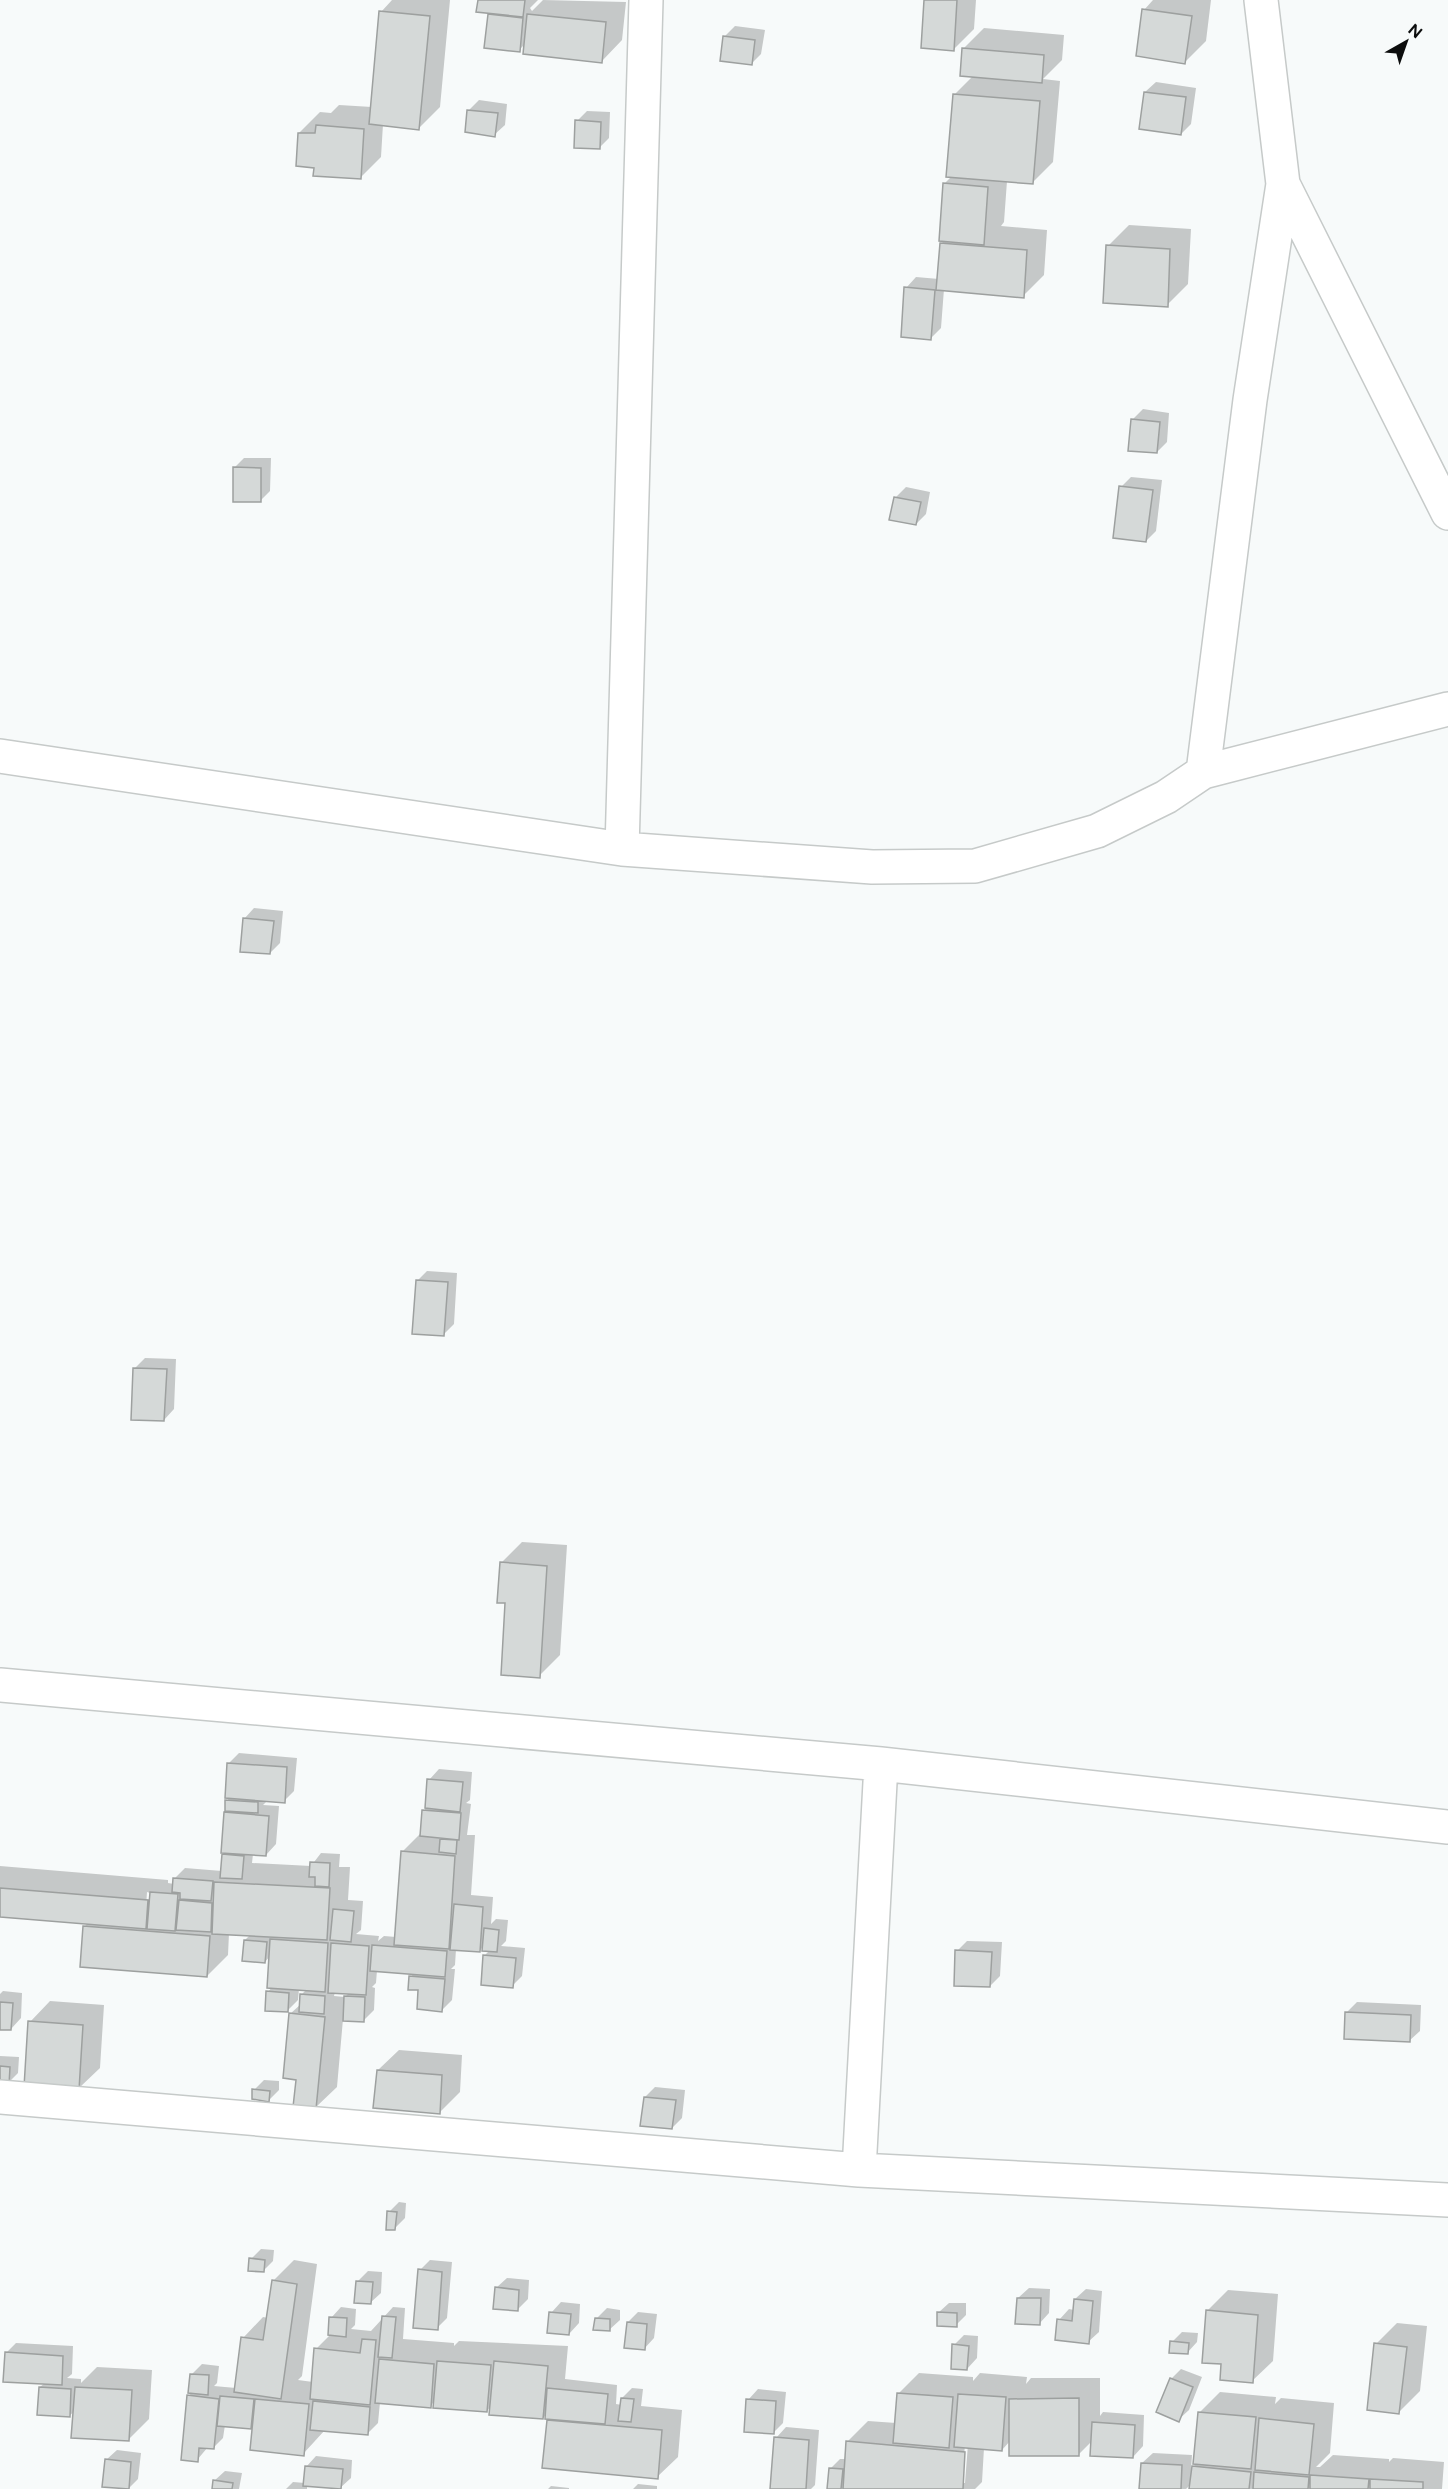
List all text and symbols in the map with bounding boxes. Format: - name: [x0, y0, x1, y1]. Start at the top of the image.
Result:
- north arrow: [1376, 12, 1436, 72]
- text: N: [1404, 20, 1426, 42]

